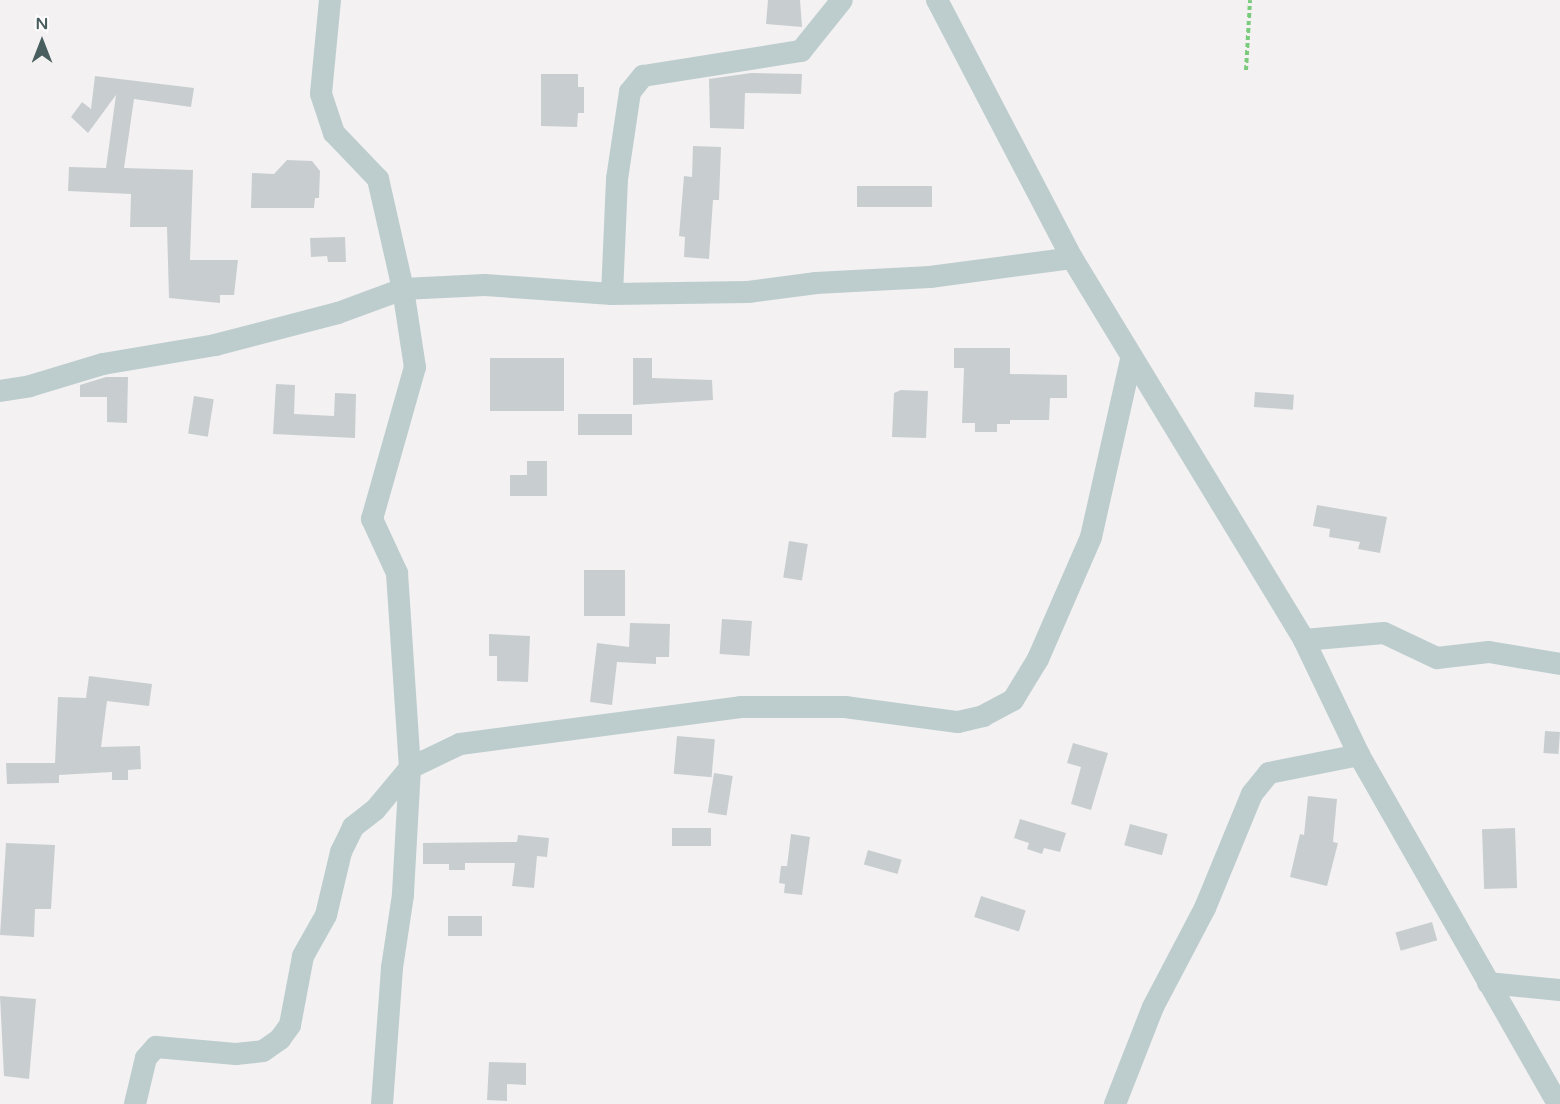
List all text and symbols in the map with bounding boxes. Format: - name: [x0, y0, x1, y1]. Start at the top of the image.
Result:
- north arrow: [12, 12, 72, 72]
- text: N: [36, 14, 48, 34]

